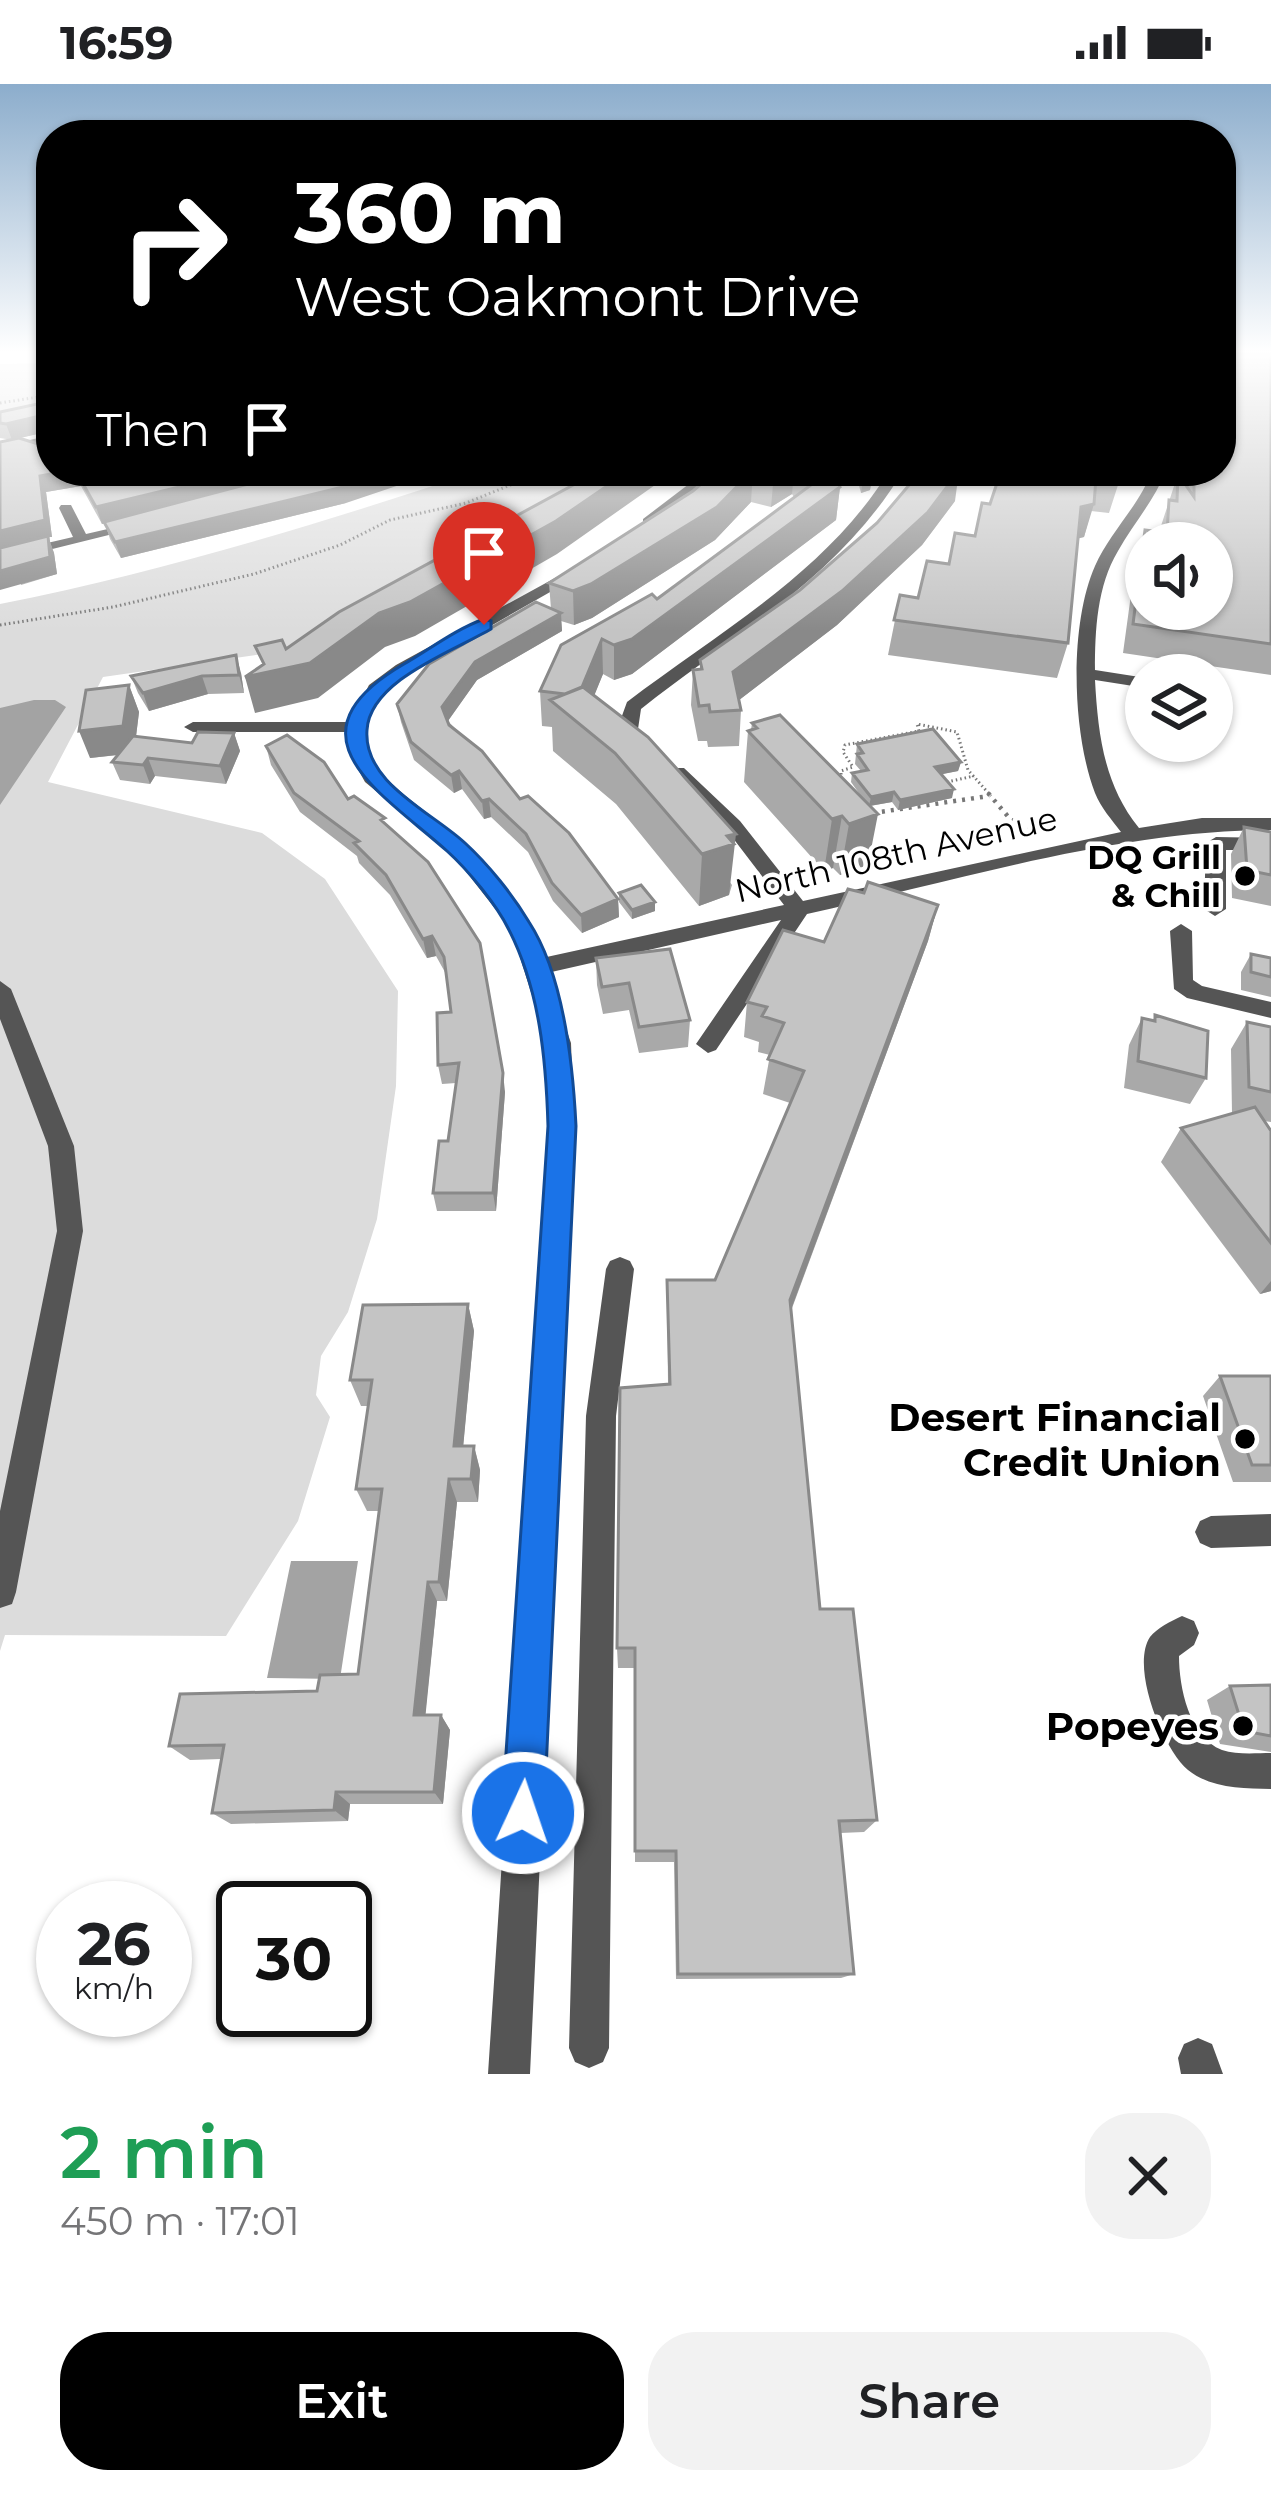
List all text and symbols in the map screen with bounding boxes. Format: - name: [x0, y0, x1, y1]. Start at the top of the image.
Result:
- text: 16:59: [60, 15, 174, 70]
- text: 360 m: [294, 162, 566, 264]
- icon: right: [96, 168, 252, 324]
- text: West Oakmont Drive: [294, 264, 860, 330]
- icon: arrive: [234, 396, 300, 462]
- text: Then: [96, 402, 210, 457]
- pin: [433, 502, 535, 625]
- icon: arrive: [451, 520, 517, 586]
- map controls: [1125, 522, 1233, 762]
- button: sound: [1125, 522, 1233, 630]
- button: layers: [1125, 654, 1233, 762]
- street label: North 108th Avenue: [731, 797, 1061, 911]
- place label: DQ Grill & Chill: [1087, 837, 1221, 915]
- marker: DQ Grill & Chill: [1232, 863, 1258, 889]
- place label: Desert Financial Credit Union: [888, 1393, 1221, 1486]
- marker: Desert Financial Credit Union: [1232, 1426, 1258, 1452]
- place label: Popeyes: [1046, 1702, 1219, 1750]
- marker: Popeyes: [1230, 1713, 1256, 1739]
- position arrow: [460, 1750, 586, 1876]
- speed limit sign: 30: [216, 1881, 372, 2037]
- text: 26: [77, 1907, 151, 1980]
- text: km/h: [74, 1970, 154, 2007]
- text: 2 min: [60, 2108, 268, 2196]
- button: close: [1085, 2113, 1211, 2239]
- text: 450 m · 17:01: [60, 2197, 300, 2245]
- button: Exit: [60, 2332, 624, 2470]
- button: Share: [648, 2332, 1211, 2470]

